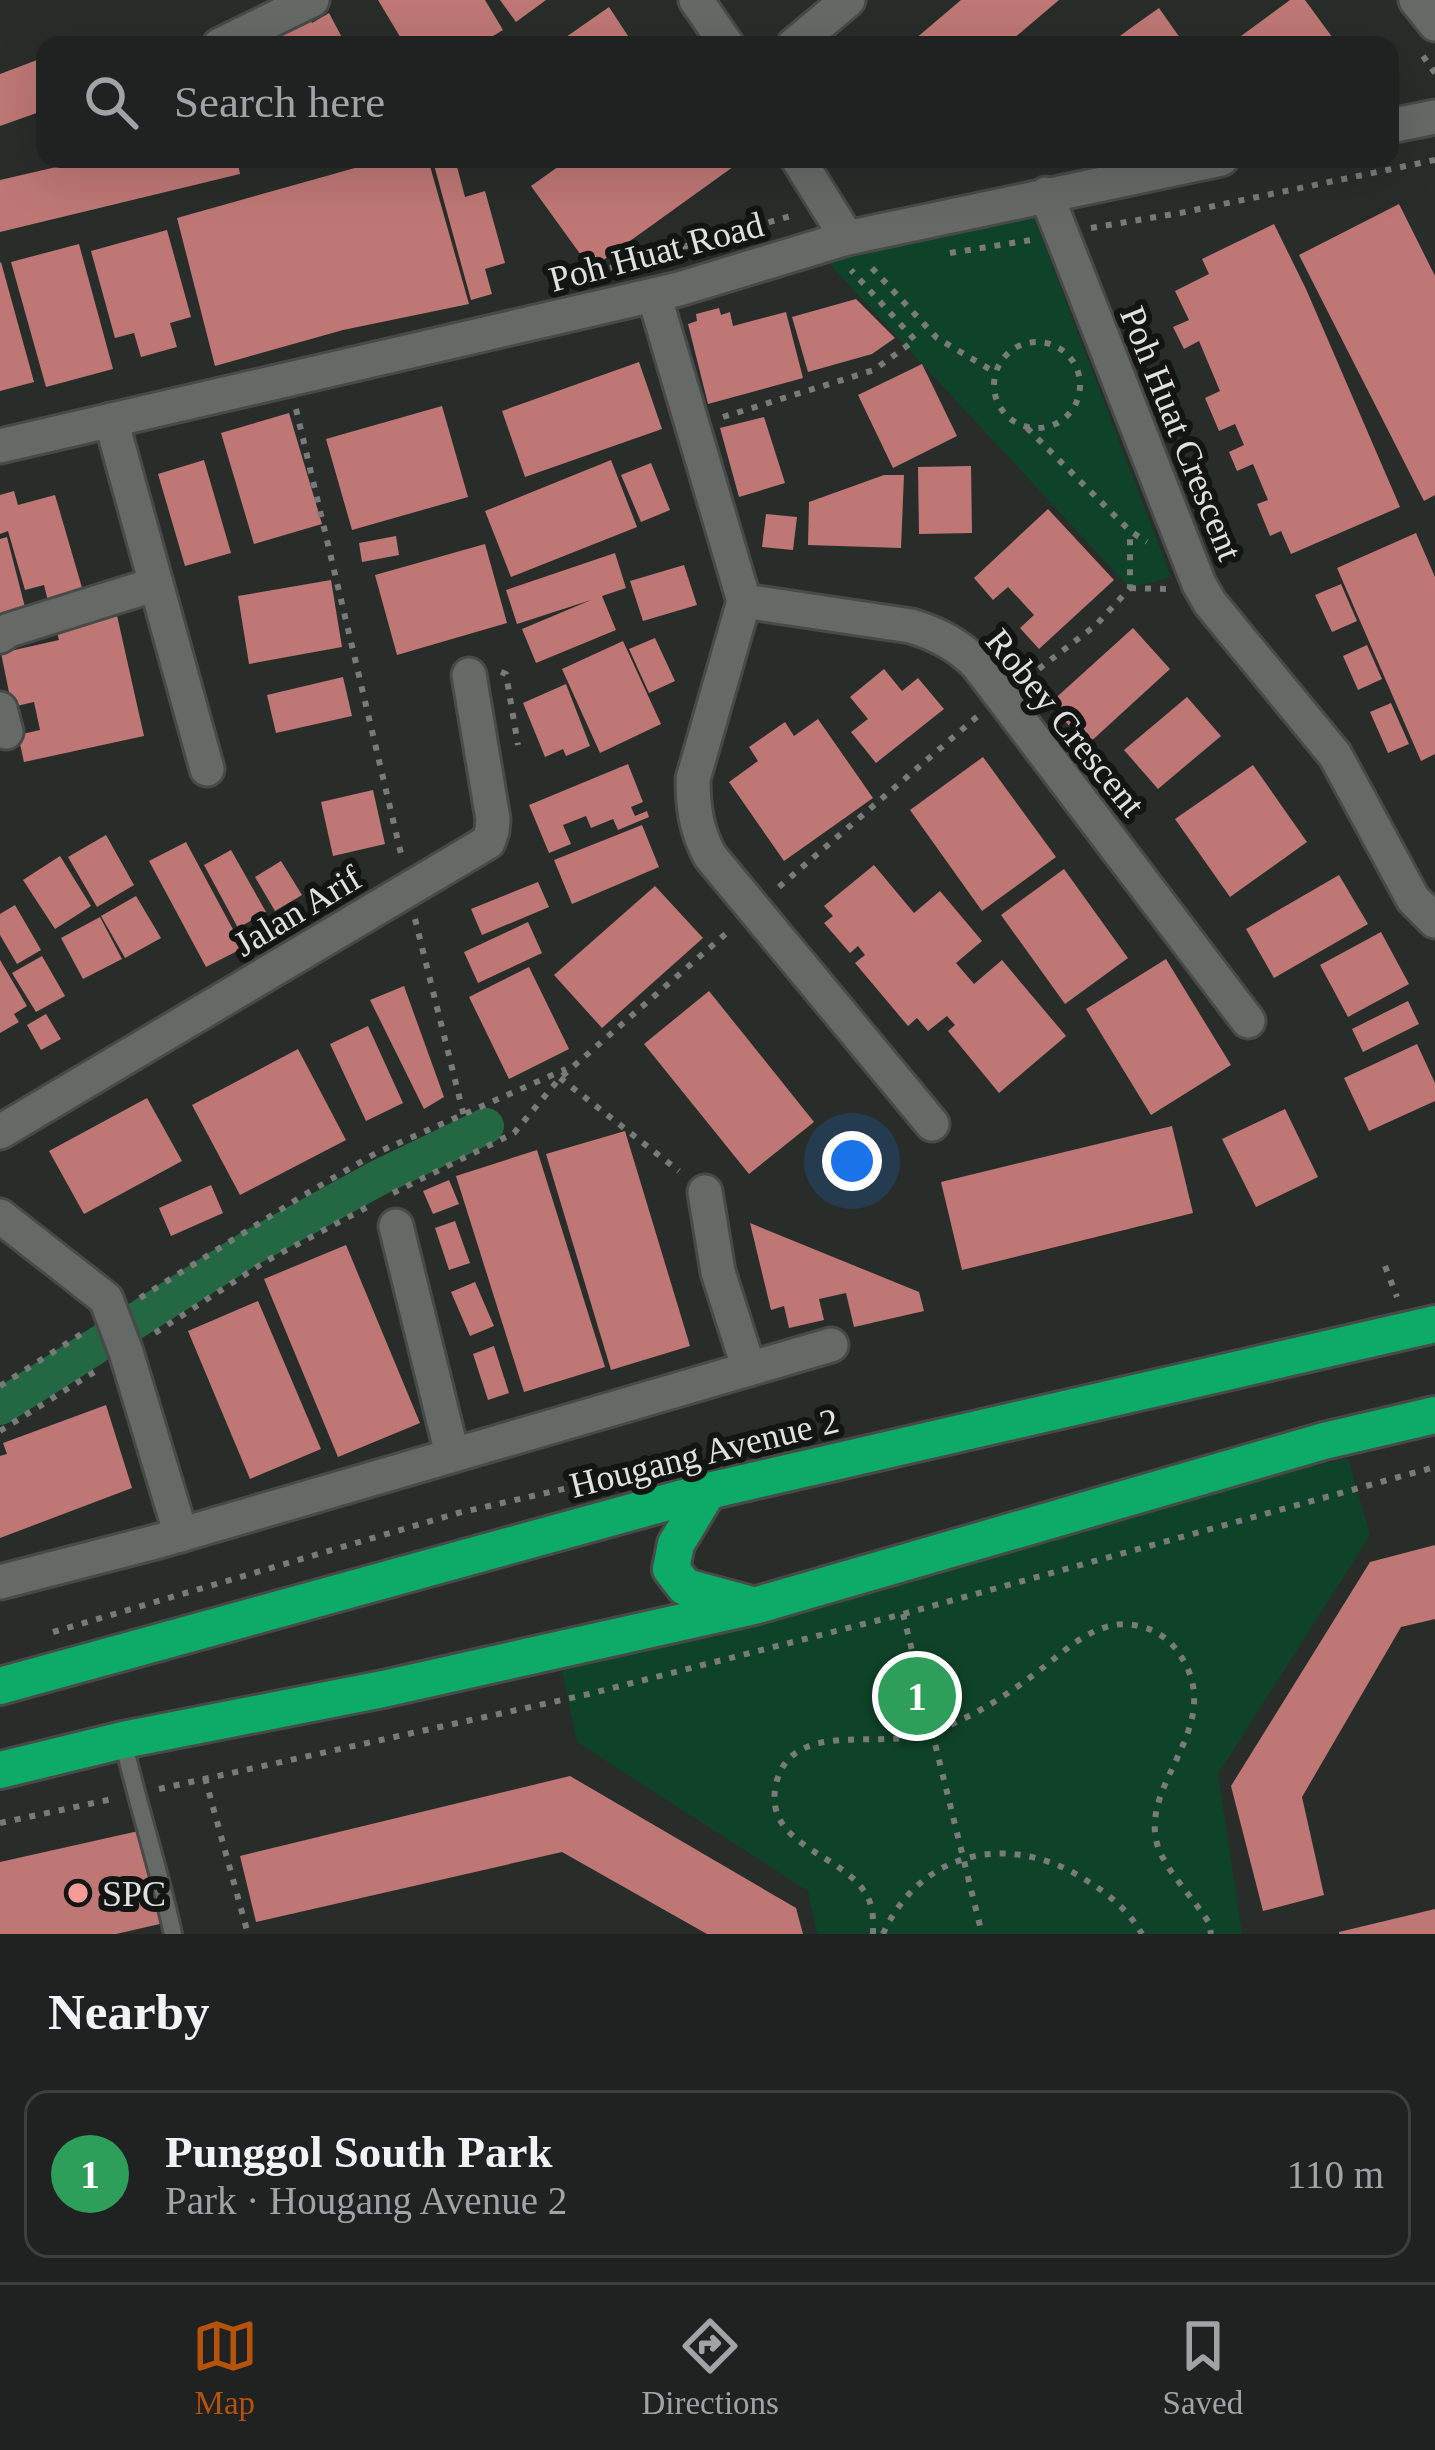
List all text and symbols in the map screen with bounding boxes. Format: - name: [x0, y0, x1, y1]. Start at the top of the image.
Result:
- search box: [36, 36, 1399, 168]
- icon: search: [78, 69, 144, 135]
- text: Search here: [174, 77, 385, 127]
- street label: Poh Huat Road: [545, 204, 768, 300]
- street label: Poh Huat Crescent: [1112, 301, 1250, 566]
- street label: Robey Crescent: [978, 621, 1153, 824]
- street label: Jalan Arif: [227, 857, 368, 964]
- your location: [822, 1131, 882, 1191]
- street label: Hougang Avenue 2: [566, 1400, 843, 1506]
- pin: 1: [878, 1651, 956, 1741]
- place label: SPC: [102, 1874, 166, 1914]
- marker: SPC: [65, 1880, 91, 1906]
- text: Nearby: [48, 1984, 209, 2040]
- text: Punggol South Park: [165, 2127, 553, 2177]
- text: 1: [80, 2153, 100, 2196]
- text: 110 m: [1287, 2153, 1384, 2196]
- text: Park · Hougang Avenue 2: [165, 2179, 567, 2222]
- tab: Map: [192, 2313, 258, 2422]
- tab: Directions: [641, 2313, 779, 2422]
- tab: Saved: [1163, 2313, 1243, 2422]

